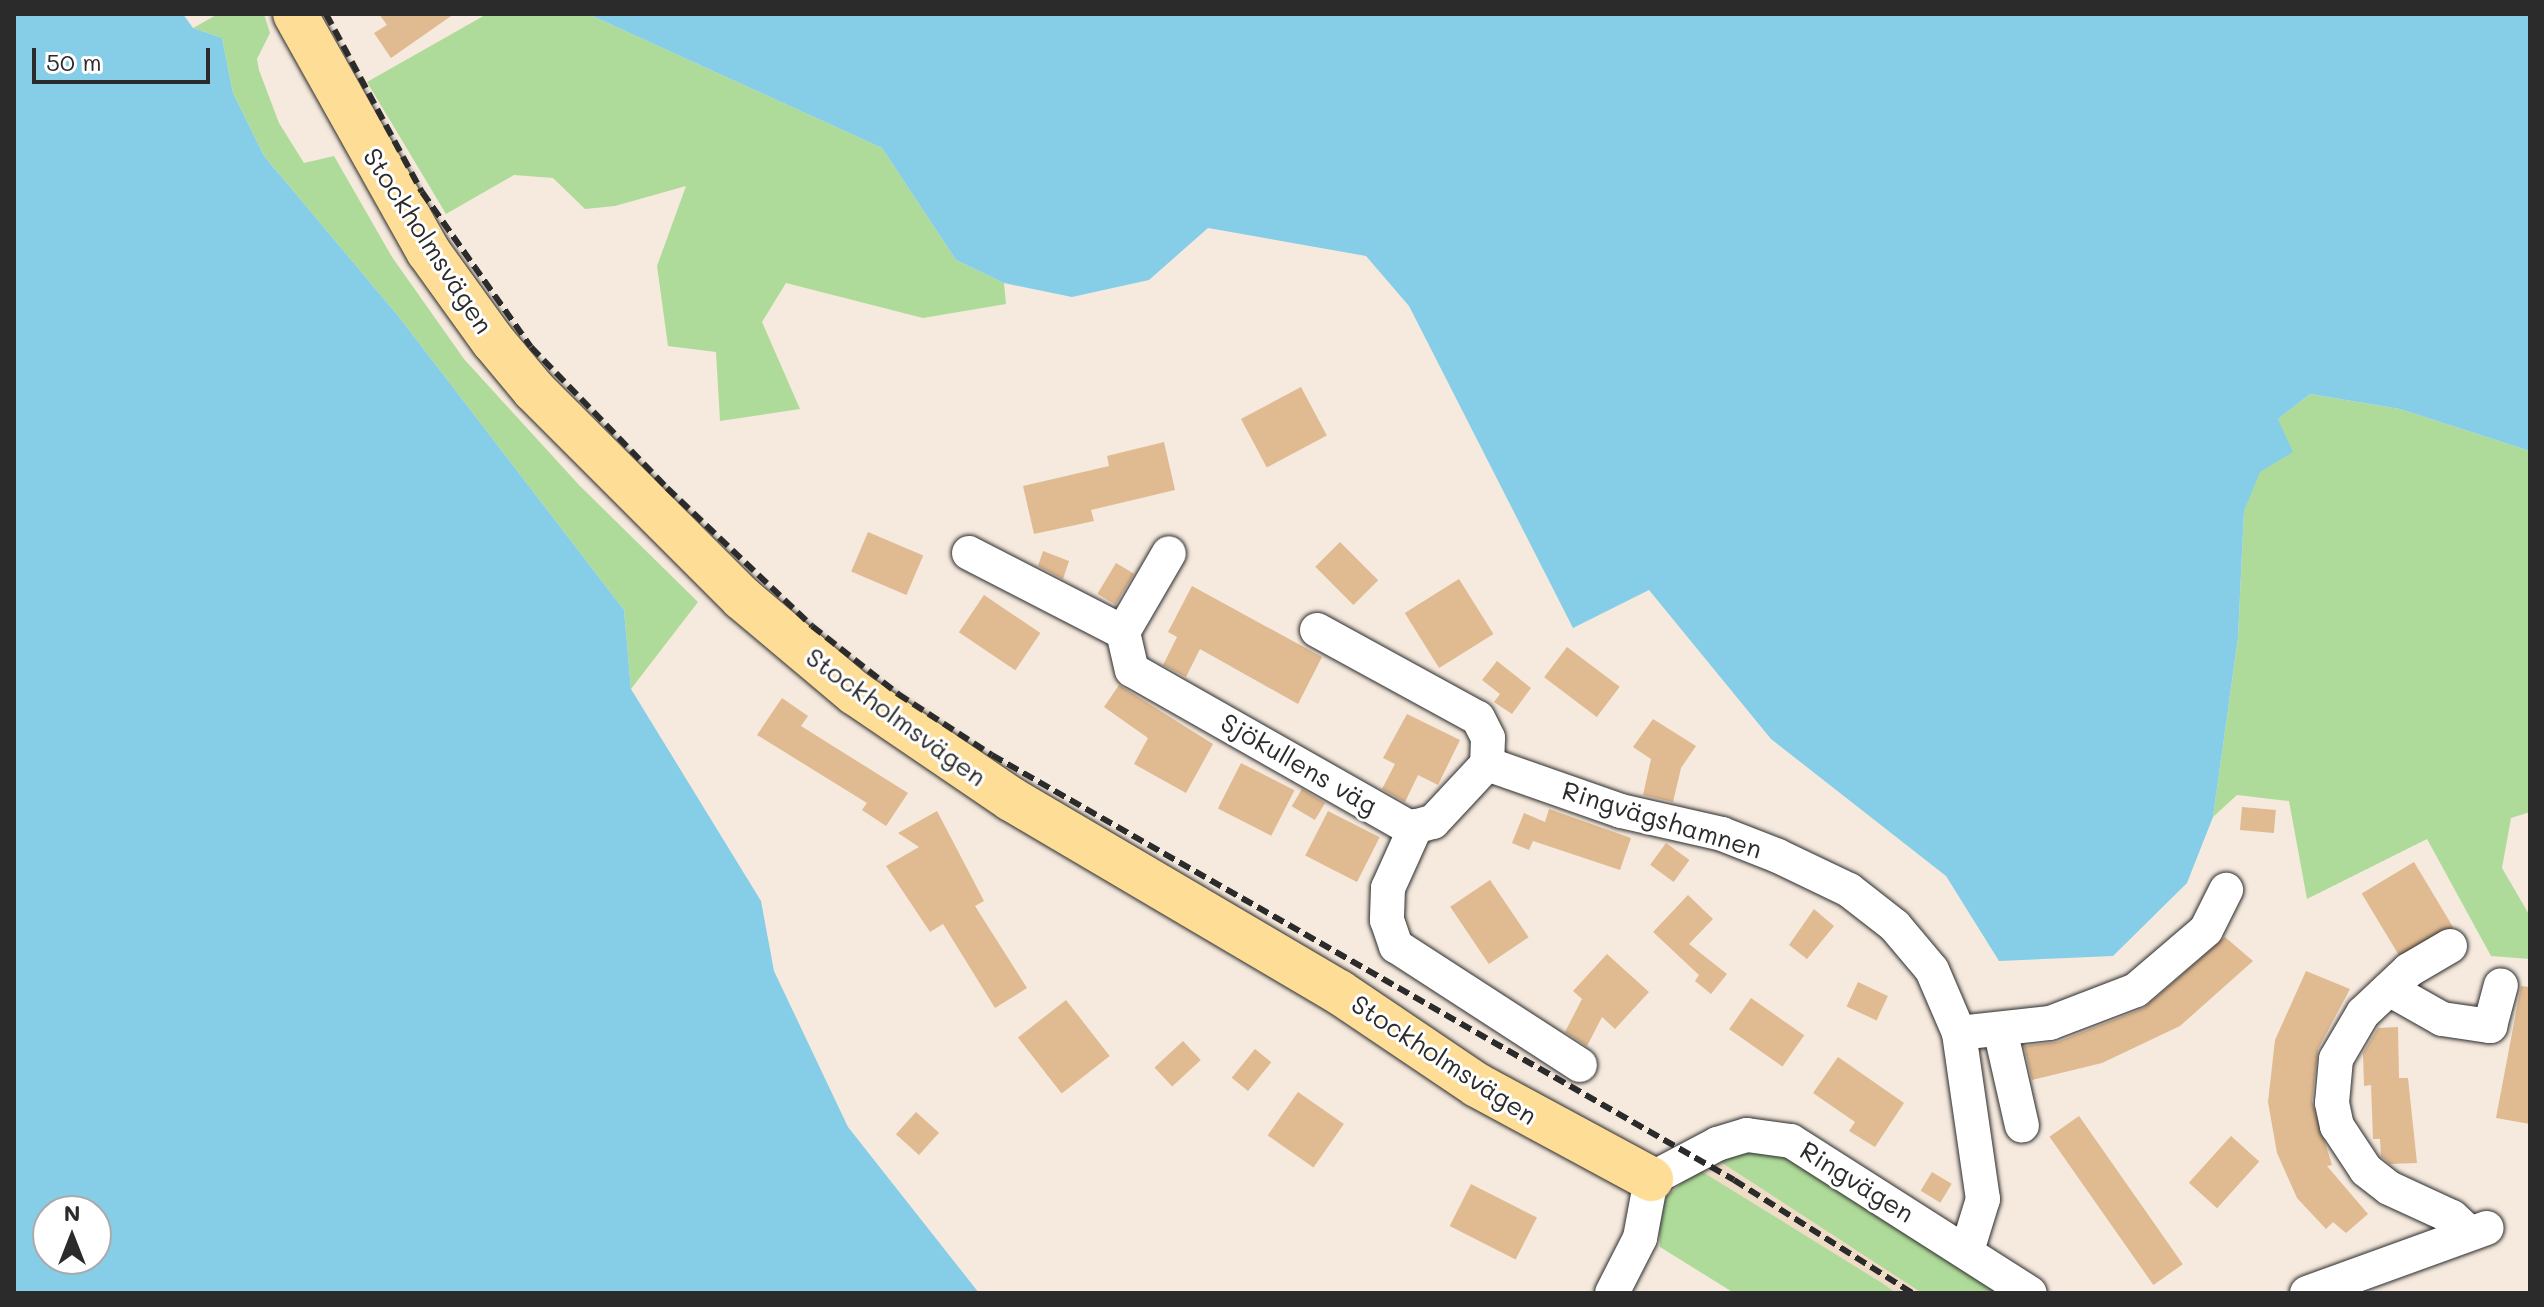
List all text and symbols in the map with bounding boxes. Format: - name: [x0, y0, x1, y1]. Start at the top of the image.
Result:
- scale bar: [36, 32, 214, 82]
- text: 50 m: [46, 46, 102, 77]
- street label: Stockholmsvägen: [356, 142, 500, 340]
- street label: Stockholmsvägen: [800, 641, 992, 793]
- street label: Sjökullens väg: [1215, 707, 1383, 821]
- street label: Ringvägshamnen: [1558, 775, 1766, 865]
- street label: Stockholmsvägen: [1345, 988, 1543, 1132]
- street label: Ringvägen: [1794, 1135, 1920, 1229]
- north arrow: [32, 1195, 112, 1275]
- text: N: [64, 1198, 80, 1227]

